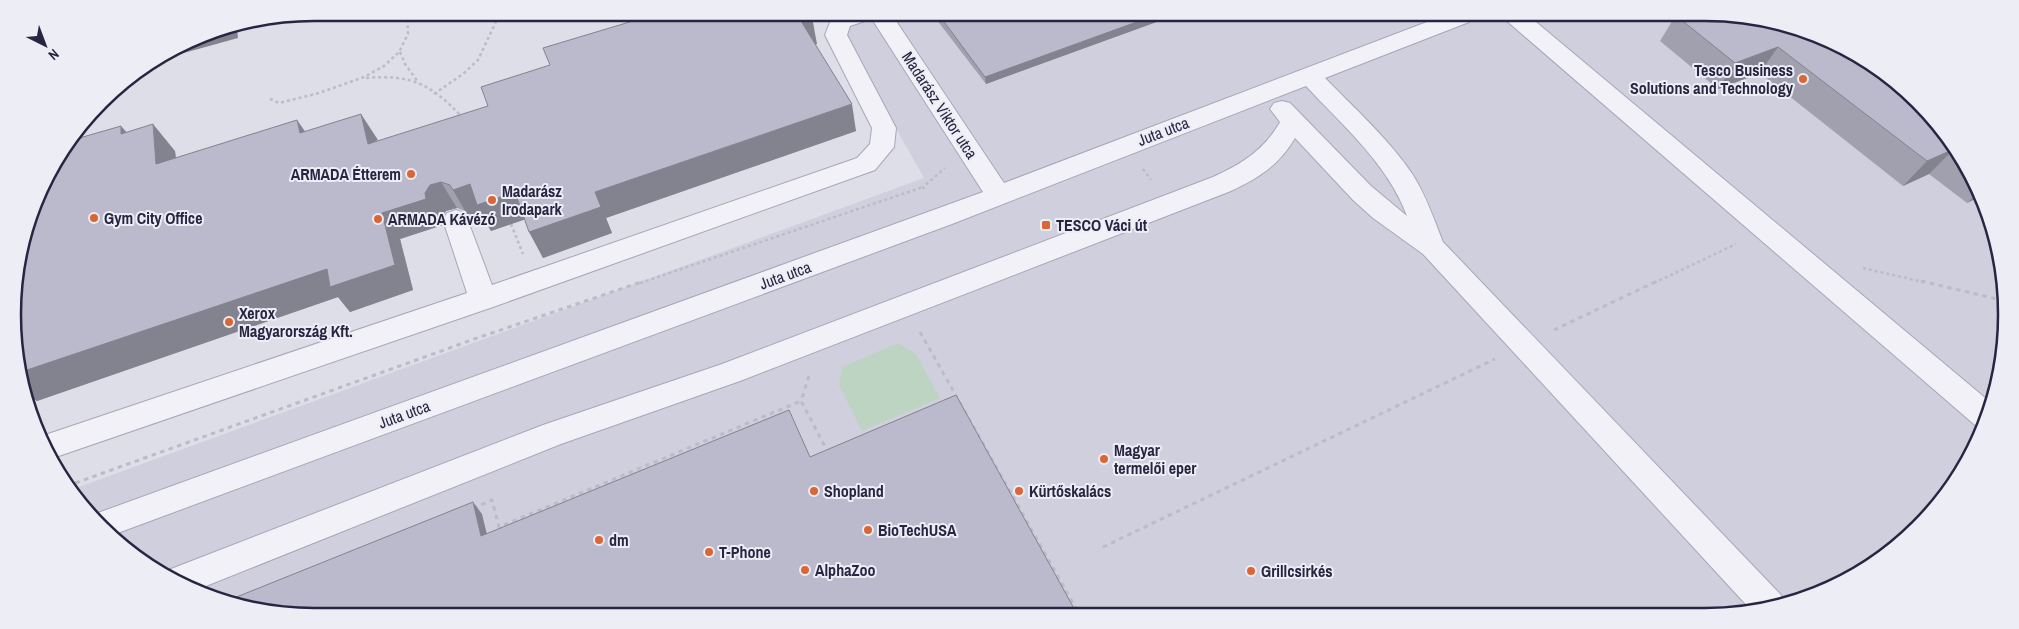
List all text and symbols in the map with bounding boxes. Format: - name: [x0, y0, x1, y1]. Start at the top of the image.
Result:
- north arrow: [20, 20, 70, 70]
- text: N: [45, 45, 63, 64]
- street label: Madarász Viktor utca: [897, 47, 983, 163]
- place label: Tesco Business Solutions and Technology: [1630, 59, 1794, 99]
- marker: Tesco Business Solutions and Technology: [1797, 73, 1809, 85]
- street label: Juta utca: [1134, 111, 1192, 151]
- place label: ARMADA Étterem: [291, 163, 401, 185]
- marker: ARMADA Étterem: [405, 168, 417, 180]
- place label: Madarász Irodapark: [502, 180, 562, 220]
- marker: Madarász Irodapark: [486, 194, 498, 206]
- place label: Gym City Office: [104, 207, 202, 229]
- place label: ARMADA Kávézó: [388, 208, 495, 230]
- marker: Gym City Office: [88, 212, 100, 224]
- marker: ARMADA Kávézó: [372, 213, 384, 225]
- place label: TESCO Váci út: [1056, 214, 1148, 236]
- marker: TESCO Váci út: [1040, 219, 1052, 231]
- street label: Juta utca: [756, 255, 814, 294]
- place label: Xerox Magyarország Kft.: [239, 302, 353, 342]
- marker: Xerox Magyarország Kft.: [223, 316, 235, 328]
- street label: Juta utca: [375, 394, 433, 433]
- place label: Magyar termelői eper: [1114, 439, 1197, 479]
- marker: Magyar termelői eper: [1098, 453, 1110, 465]
- place label: Shopland: [824, 480, 884, 502]
- place label: Kürtőskalács: [1029, 480, 1111, 502]
- marker: Shopland: [808, 485, 820, 497]
- marker: Kürtőskalács: [1013, 485, 1025, 497]
- place label: BioTechUSA: [878, 519, 957, 541]
- marker: BioTechUSA: [862, 524, 874, 536]
- place label: dm: [609, 529, 629, 551]
- marker: dm: [593, 534, 605, 546]
- place label: T-Phone: [719, 541, 771, 563]
- marker: T-Phone: [703, 546, 715, 558]
- place label: AlphaZoo: [815, 559, 876, 581]
- place label: Grillcsirkés: [1261, 560, 1333, 582]
- marker: AlphaZoo: [799, 564, 811, 576]
- marker: Grillcsirkés: [1245, 565, 1257, 577]

